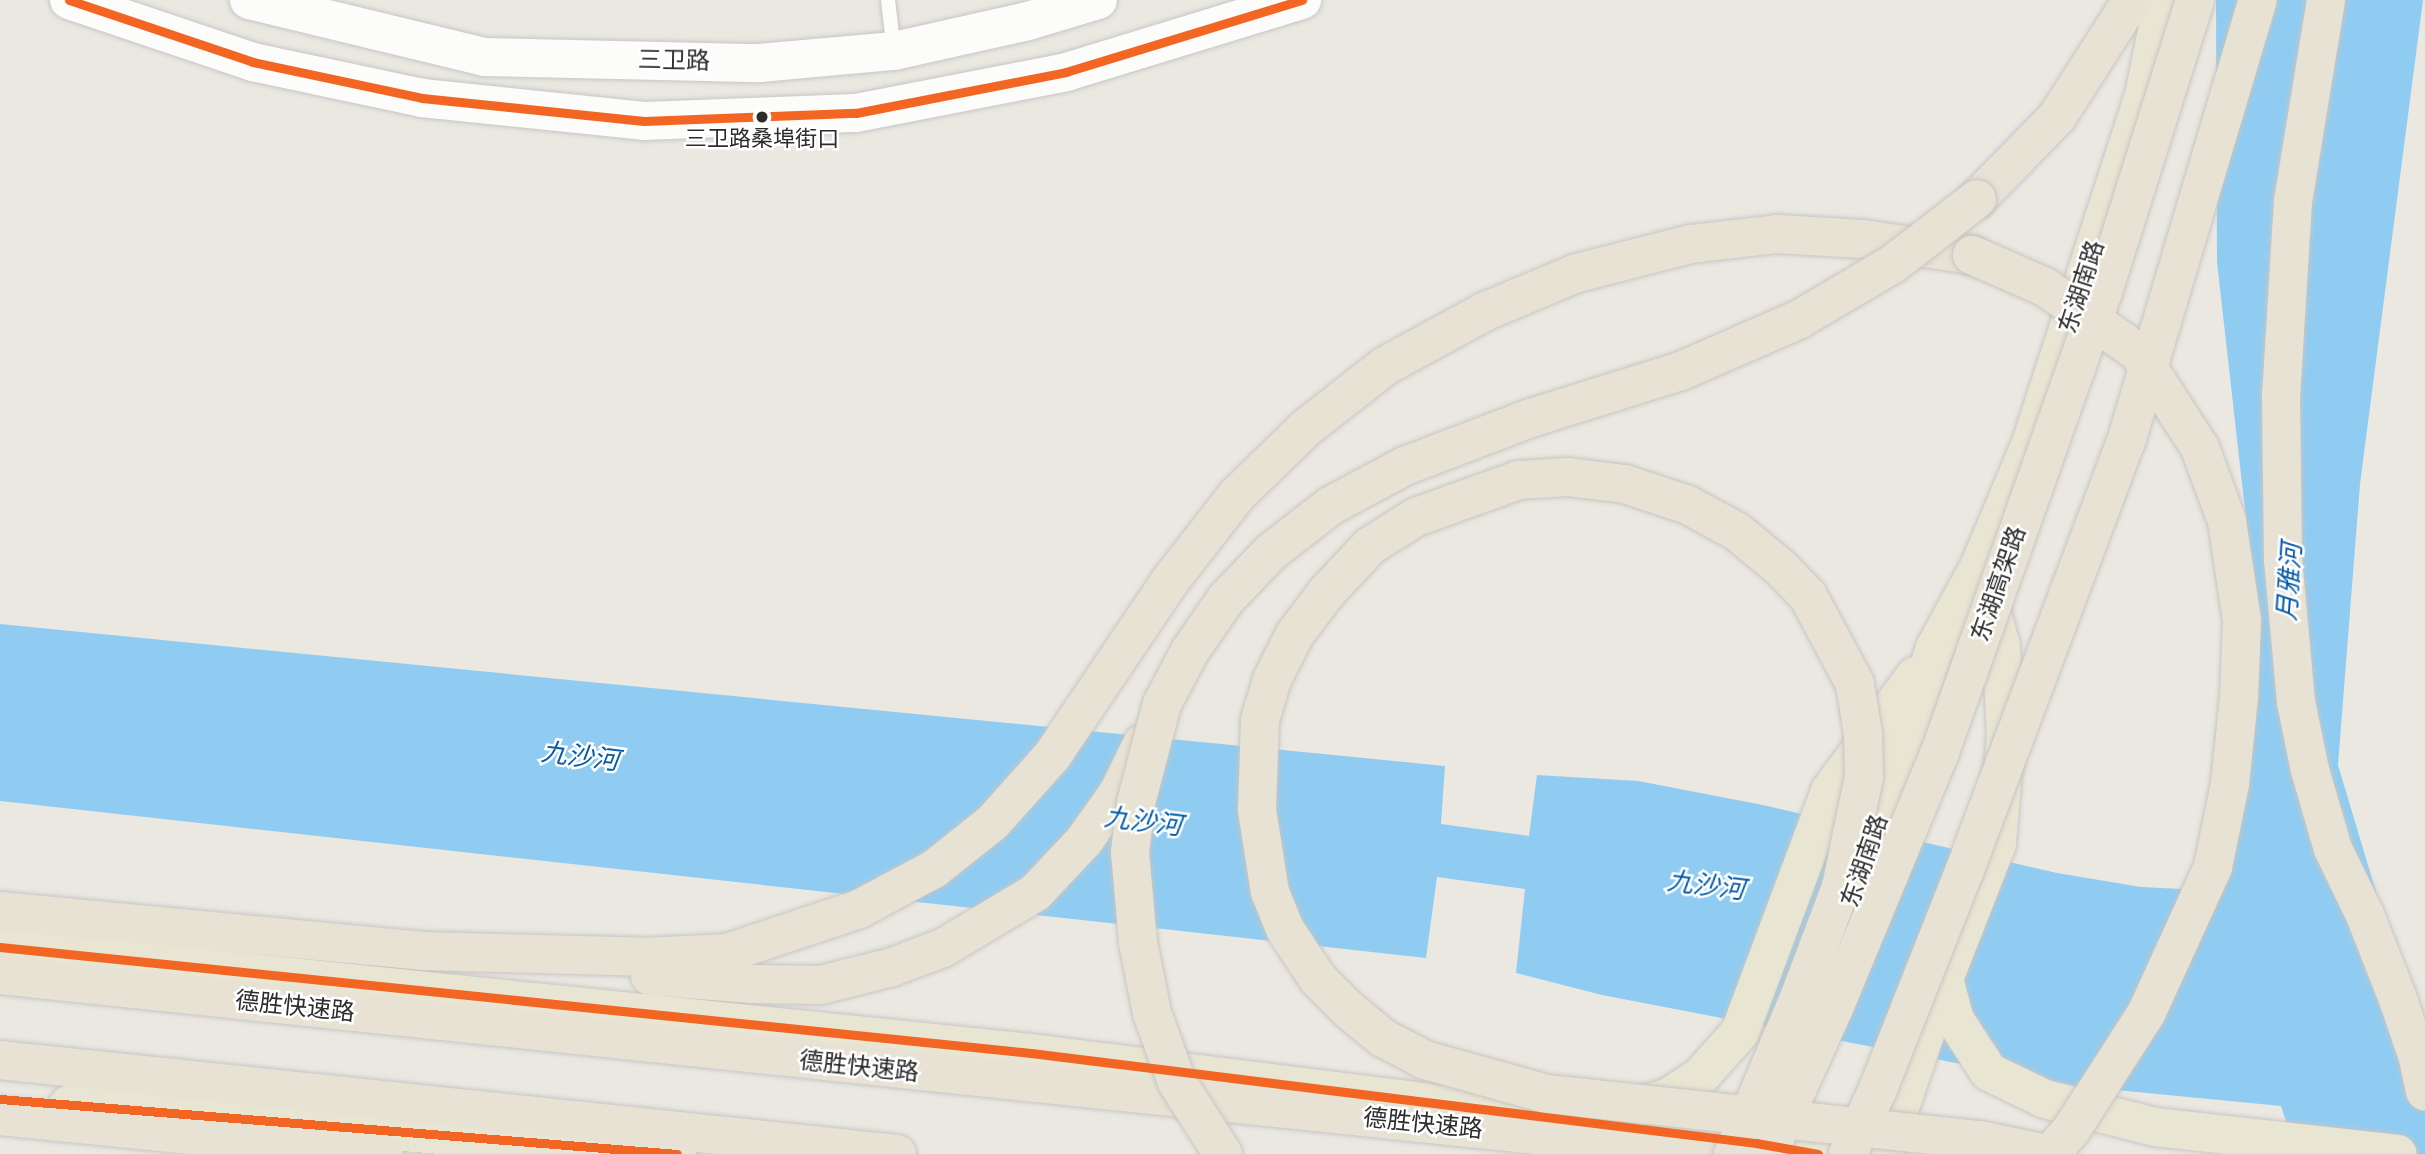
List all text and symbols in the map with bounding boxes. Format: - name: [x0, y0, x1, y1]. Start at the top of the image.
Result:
- street label: 三卫路: [638, 46, 710, 76]
- marker: 三卫路桑埠街口: [755, 110, 769, 124]
- place label: 三卫路桑埠街口: [685, 127, 839, 153]
- street label: 东湖南路: [2053, 237, 2111, 337]
- street label: 东湖高架路: [1966, 523, 2032, 645]
- water label: 月雅河: [2272, 542, 2308, 622]
- water label: 九沙河: [539, 737, 621, 777]
- water label: 九沙河: [1102, 802, 1184, 842]
- street label: 东湖南路: [1836, 811, 1894, 911]
- water label: 九沙河: [1665, 866, 1747, 906]
- street label: 德胜快速路: [234, 986, 356, 1028]
- street label: 德胜快速路: [798, 1046, 920, 1088]
- street label: 德胜快速路: [1362, 1103, 1484, 1145]

